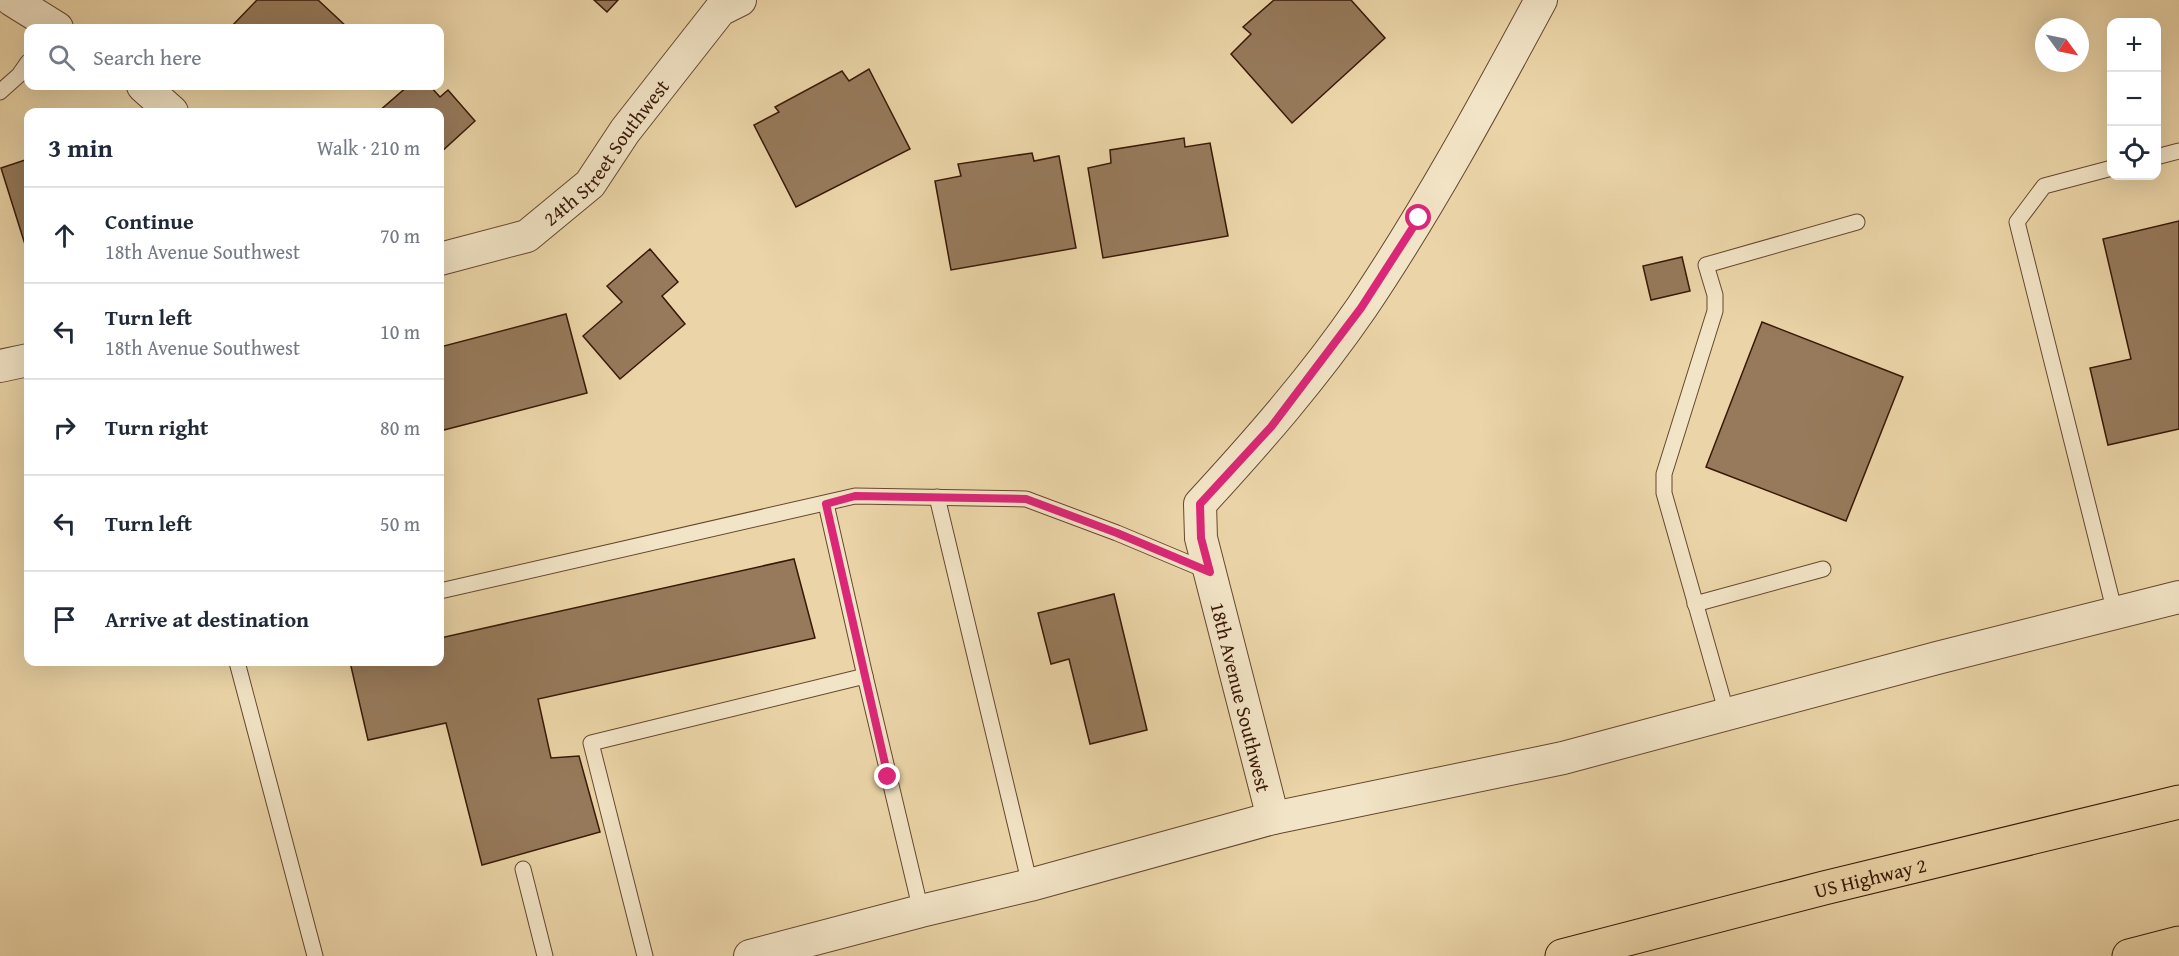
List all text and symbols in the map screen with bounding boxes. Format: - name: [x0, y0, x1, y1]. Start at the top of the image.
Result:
- north arrow: [2035, 18, 2089, 72]
- map controls: [2107, 18, 2161, 180]
- button: +: [2107, 18, 2161, 72]
- search box: [24, 24, 444, 90]
- icon: search: [45, 41, 78, 74]
- text: Search here: [93, 41, 202, 73]
- button: −: [2107, 72, 2161, 126]
- street label: 24th Street Southwest: [536, 73, 675, 232]
- button: locate: [2107, 126, 2161, 180]
- text: 3 min: [48, 128, 113, 167]
- text: Walk · 210 m: [317, 133, 420, 162]
- route start: [1405, 204, 1431, 230]
- text: Continue: [105, 205, 194, 237]
- icon: ahead: [48, 219, 81, 252]
- text: 70 m: [380, 221, 420, 250]
- text: 18th Avenue Southwest: [105, 237, 300, 266]
- text: Turn left: [105, 301, 192, 333]
- icon: left: [48, 315, 81, 348]
- text: 10 m: [380, 317, 420, 346]
- text: 18th Avenue Southwest: [105, 333, 300, 362]
- icon: right: [48, 411, 81, 444]
- text: Turn right: [105, 411, 208, 443]
- text: 80 m: [380, 413, 420, 442]
- icon: left: [48, 507, 81, 540]
- text: Turn left: [105, 507, 192, 539]
- text: 50 m: [380, 509, 420, 538]
- street label: 18th Avenue Southwest: [1203, 599, 1279, 795]
- icon: arrive: [48, 603, 81, 636]
- text: Arrive at destination: [105, 603, 309, 635]
- route end: [874, 763, 900, 789]
- street label: US Highway 2: [1811, 849, 1929, 905]

